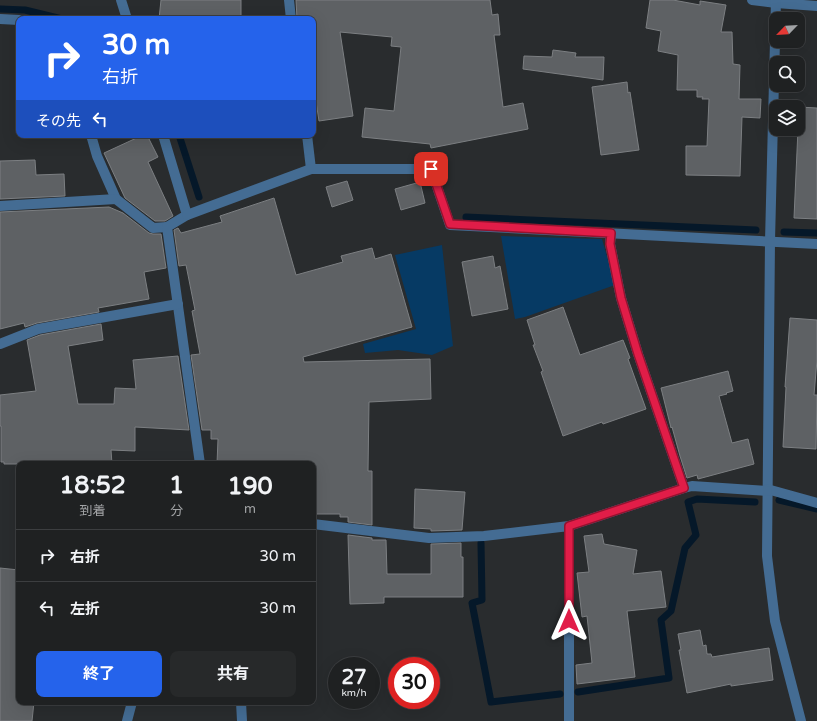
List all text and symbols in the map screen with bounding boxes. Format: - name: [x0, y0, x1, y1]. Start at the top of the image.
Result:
- north arrow: [769, 12, 805, 48]
- map controls: [769, 12, 805, 136]
- text: 30 m: [102, 28, 170, 62]
- icon: right: [36, 32, 88, 84]
- button: search: [769, 56, 805, 92]
- text: 右折: [102, 66, 138, 88]
- button: layers: [769, 100, 805, 136]
- icon: left: [89, 108, 111, 130]
- text: その先: [36, 112, 81, 130]
- pin: [414, 152, 448, 186]
- icon: arrive: [420, 158, 442, 180]
- text: 18:52: [59, 471, 126, 500]
- text: 1: [169, 471, 184, 500]
- text: 190: [227, 472, 273, 501]
- text: m: [244, 501, 256, 517]
- text: 到着: [80, 503, 106, 519]
- text: 分: [170, 503, 183, 519]
- icon: right: [36, 545, 58, 567]
- text: 30 m: [259, 547, 296, 565]
- text: 右折: [70, 548, 100, 566]
- icon: left: [36, 597, 58, 619]
- text: 30 m: [259, 599, 296, 617]
- text: 左折: [70, 600, 100, 618]
- position arrow: [548, 600, 590, 642]
- button: 終了: [36, 651, 162, 697]
- button: 共有: [170, 651, 296, 697]
- speed limit sign: 30: [388, 657, 440, 709]
- text: 27: [341, 666, 367, 690]
- text: km/h: [341, 687, 367, 699]

